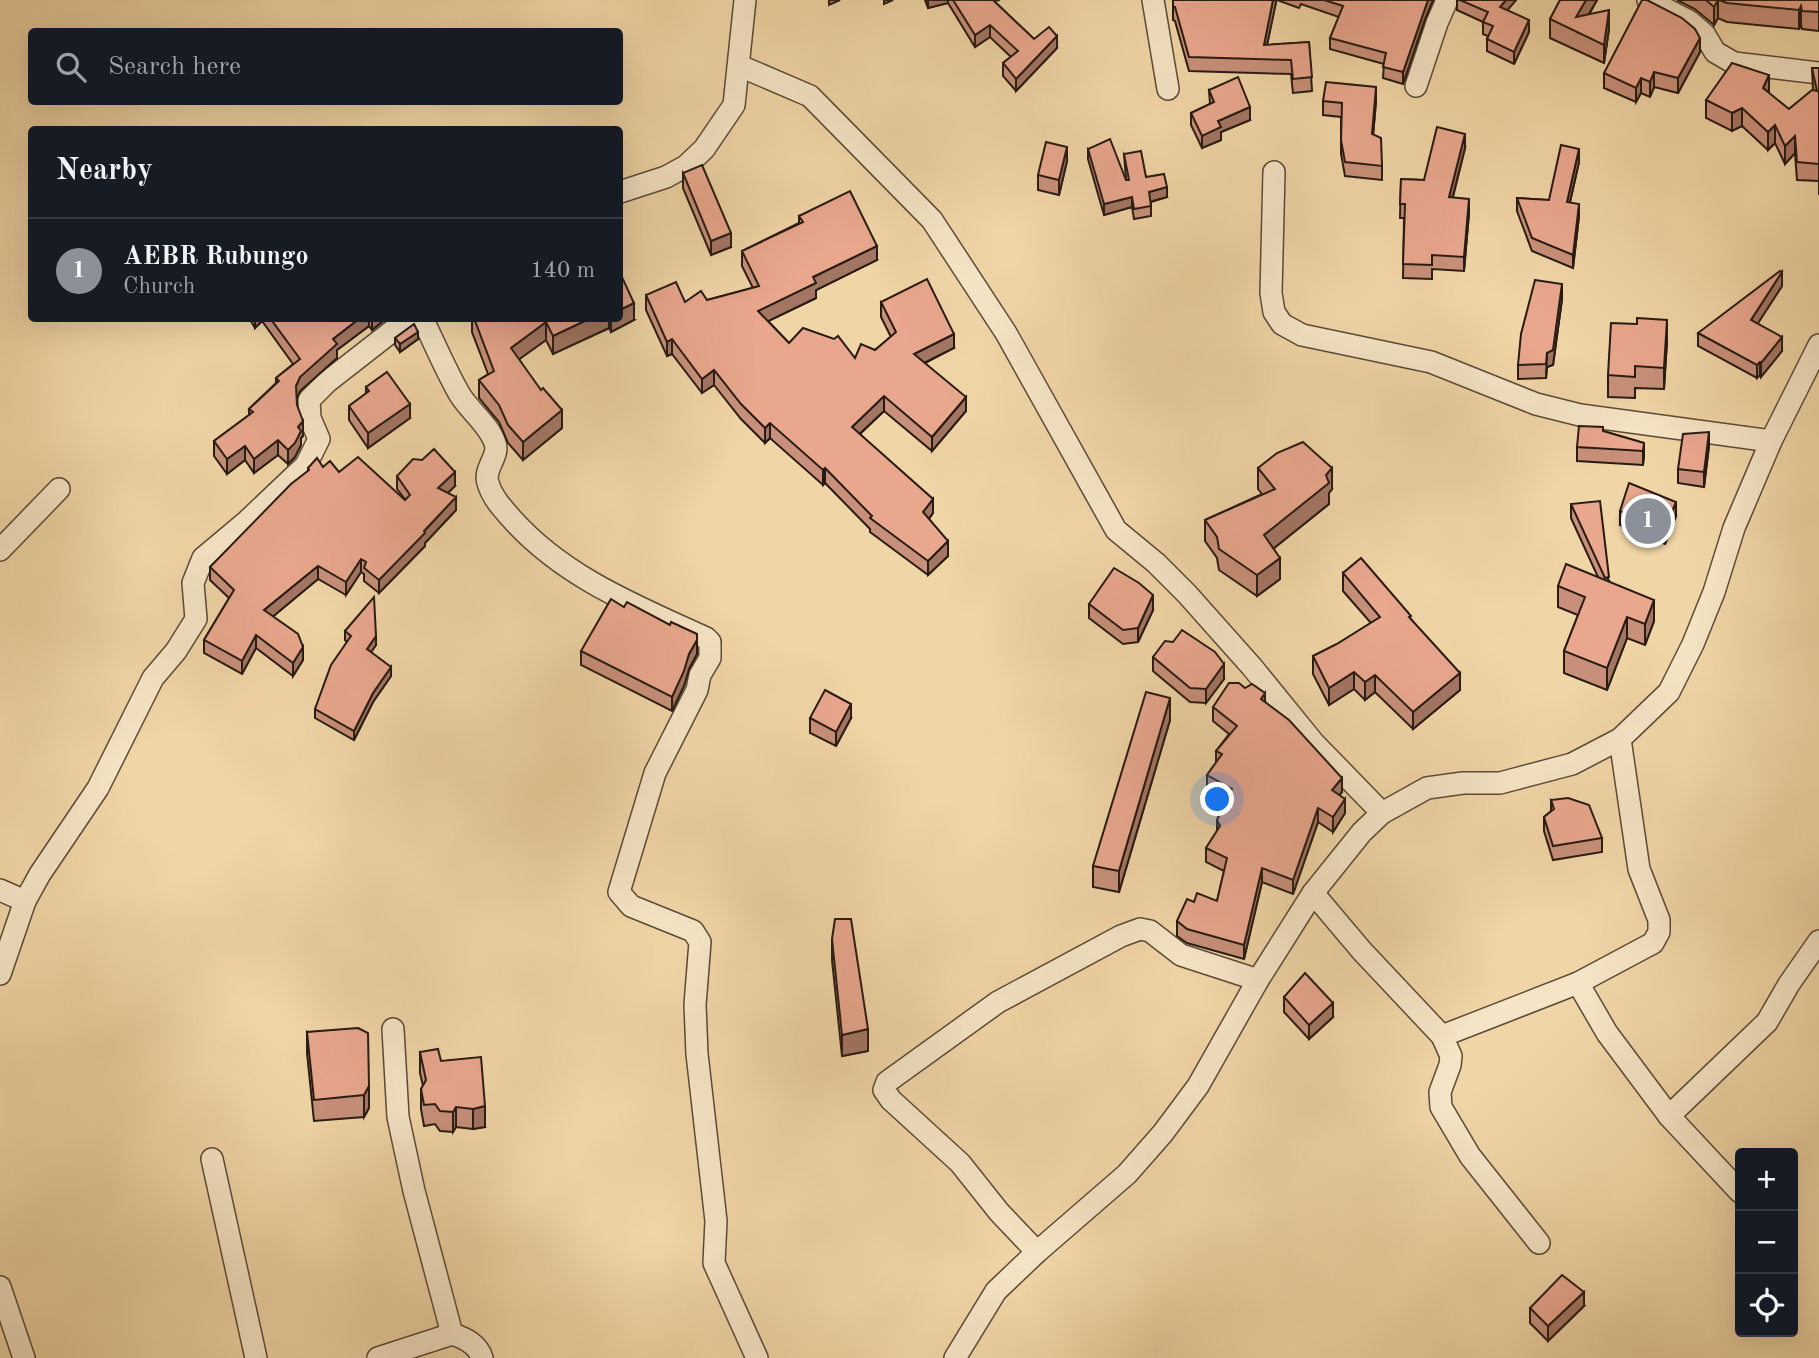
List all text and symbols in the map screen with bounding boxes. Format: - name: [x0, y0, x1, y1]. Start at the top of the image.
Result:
- search box: [28, 28, 623, 105]
- icon: search: [52, 48, 90, 86]
- text: Search here: [108, 54, 241, 80]
- text: Nearby: [56, 156, 153, 186]
- text: AEBR Rubungo: [123, 244, 309, 270]
- text: 1: [72, 259, 86, 282]
- text: 140 m: [530, 259, 595, 282]
- text: Church: [123, 275, 195, 298]
- pin: 1: [1625, 495, 1671, 547]
- your location: [1200, 782, 1234, 816]
- map controls: [1735, 1148, 1798, 1337]
- button: +: [1735, 1148, 1798, 1211]
- button: −: [1735, 1211, 1798, 1274]
- button: locate: [1735, 1274, 1798, 1337]

